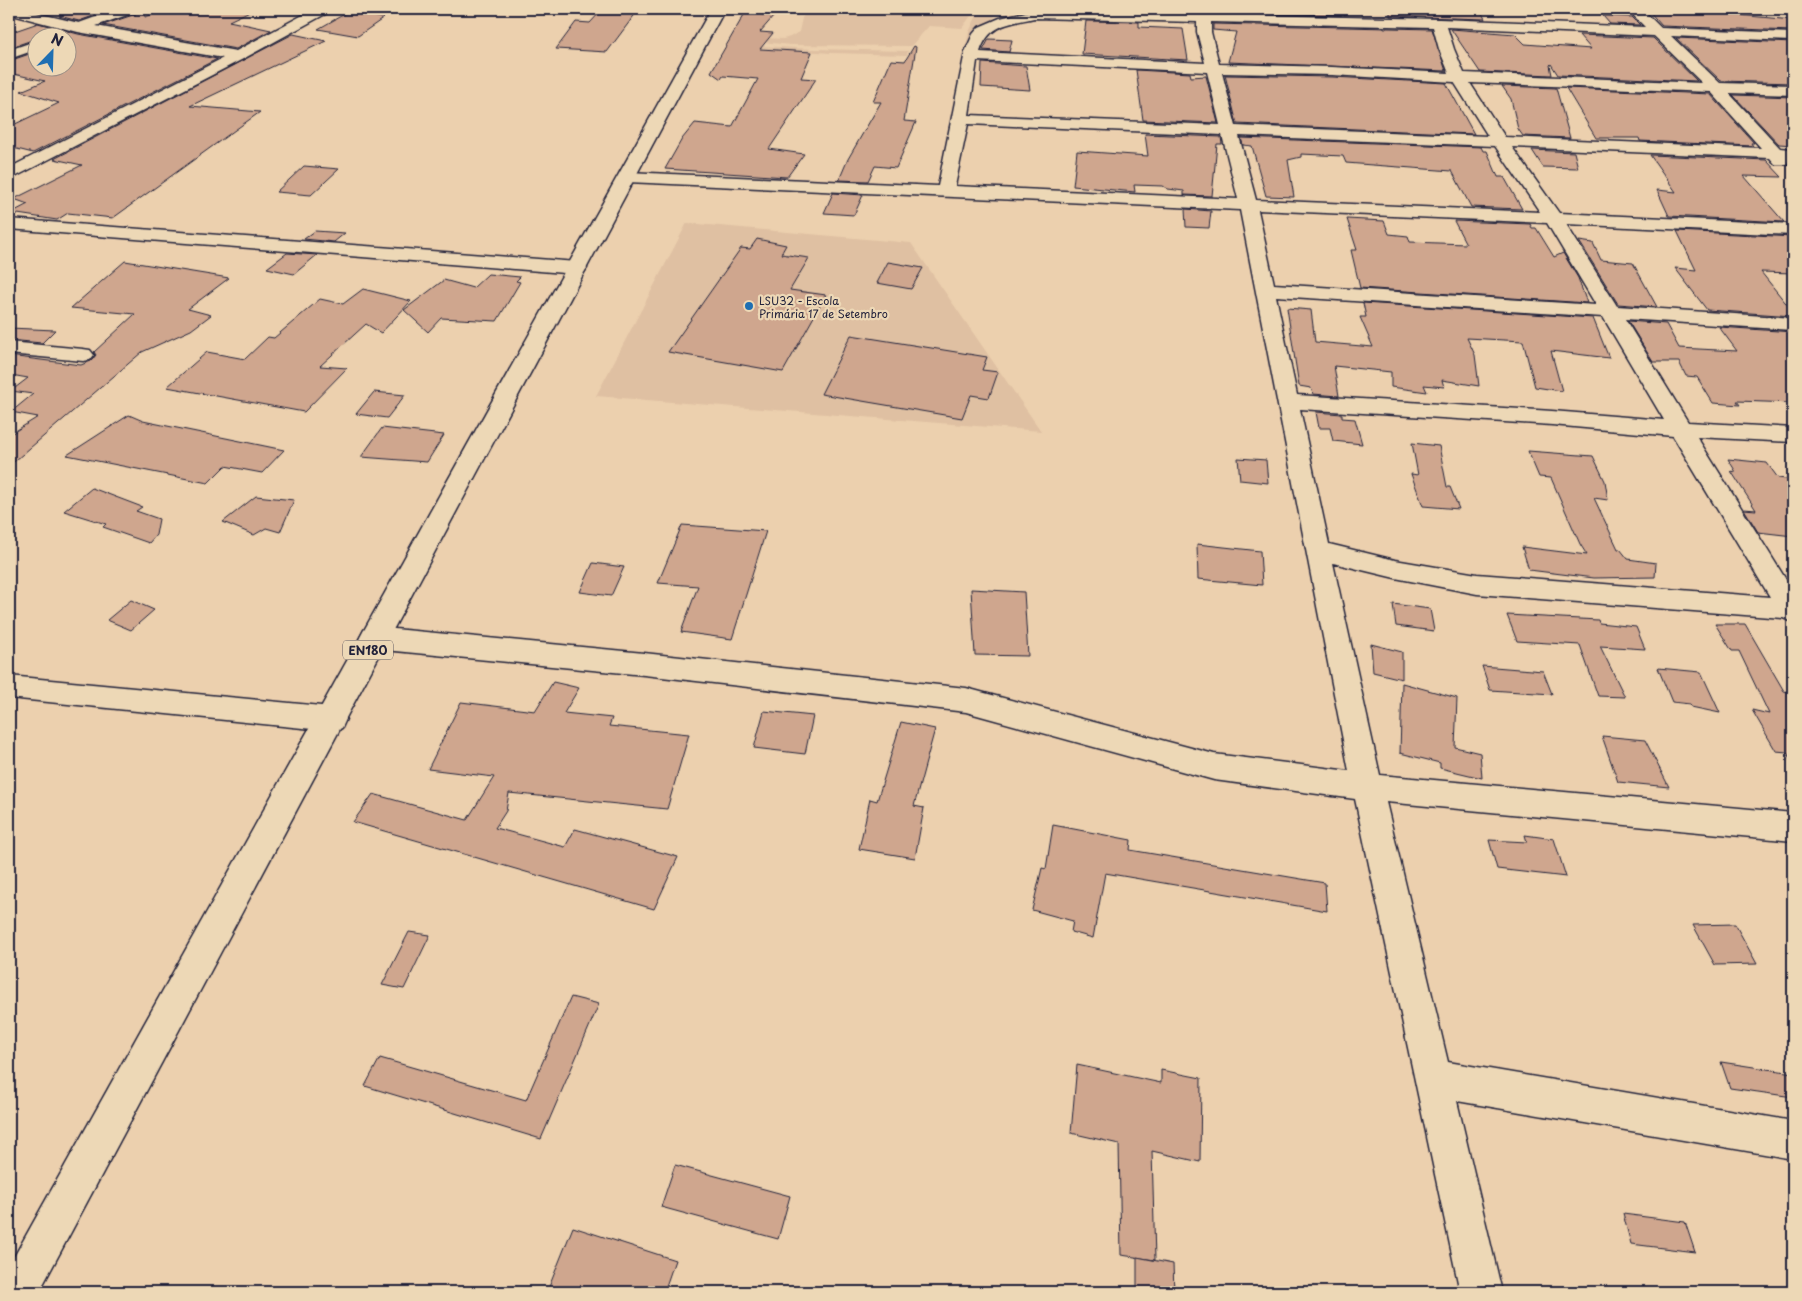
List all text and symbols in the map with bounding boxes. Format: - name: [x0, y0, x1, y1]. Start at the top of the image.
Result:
- north arrow: [28, 28, 78, 78]
- text: N: [48, 28, 66, 51]
- place label: LSU32 - Escola Primária 17 de Setembro: [759, 292, 888, 322]
- marker: LSU32 - Escola Primária 17 de Setembro: [743, 300, 755, 312]
- road number: EN180: [343, 640, 393, 660]

